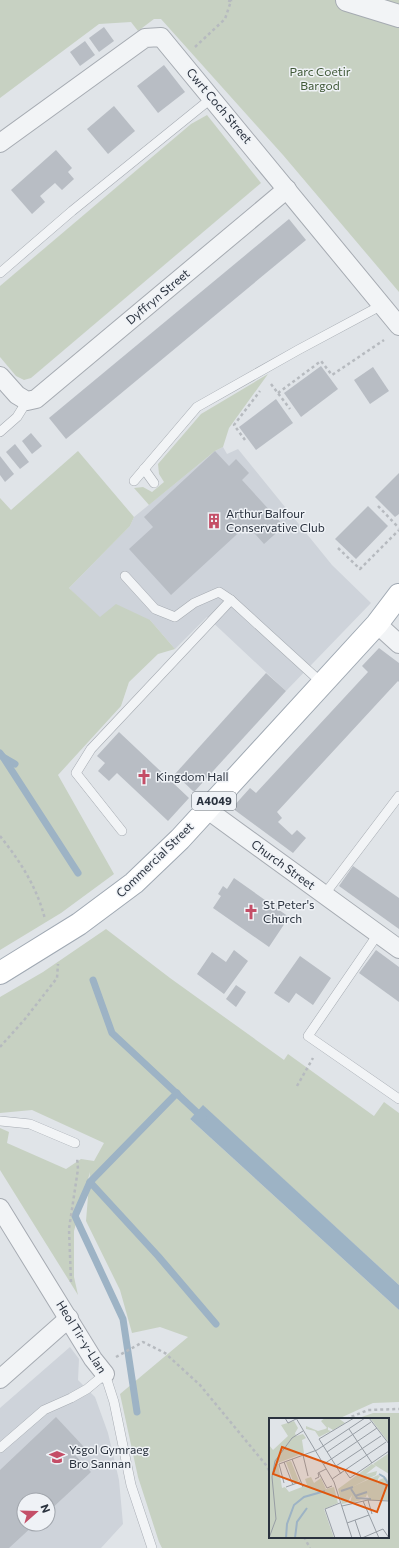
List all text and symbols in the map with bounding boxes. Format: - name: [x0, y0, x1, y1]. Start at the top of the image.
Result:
- park label: Parc Coetir Bargod: [289, 64, 351, 92]
- street label: Cwrt Coch Street: [184, 65, 255, 146]
- street label: Dyffryn Street: [123, 266, 192, 327]
- place label: Arthur Balfour Conservative Club: [226, 506, 325, 534]
- building icon: Arthur Balfour Conservative Club: [205, 512, 223, 530]
- church icon: Kingdom Hall: [135, 768, 153, 786]
- place label: Kingdom Hall: [156, 769, 229, 783]
- road number: A4049: [192, 792, 236, 810]
- street label: Commercial Street: [113, 819, 196, 900]
- street label: Church Street: [249, 836, 318, 892]
- place label: St Peter's Church: [263, 897, 315, 925]
- church icon: St Peter's Church: [242, 903, 260, 921]
- street label: Heol Tir-y-Llan: [54, 1298, 110, 1375]
- inset map: [269, 1418, 389, 1538]
- place label: Ysgol Gymraeg Bro Sannan: [69, 1442, 150, 1470]
- school or university icon: Ysgol Gymraeg Bro Sannan: [48, 1448, 66, 1466]
- north arrow: [16, 1492, 56, 1532]
- text: N: [38, 1502, 53, 1515]

